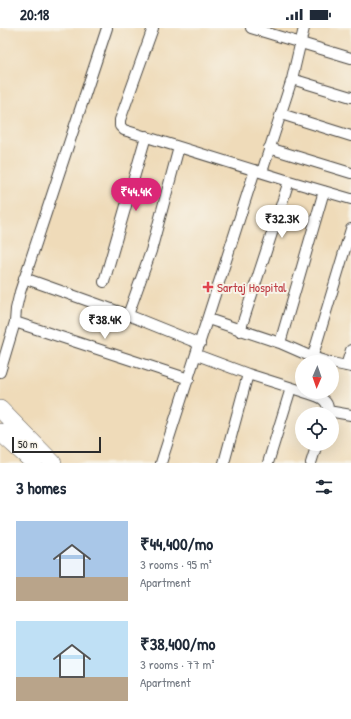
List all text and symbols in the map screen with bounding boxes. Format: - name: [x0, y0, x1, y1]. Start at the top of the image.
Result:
- text: 20:18: [20, 4, 49, 25]
- pin: ₹44.4K: [103, 178, 169, 212]
- text: ₹44.4K: [120, 182, 152, 200]
- pin: ₹32.3K: [249, 205, 315, 239]
- text: ₹32.3K: [265, 209, 299, 227]
- place label: Sartaj Hospital: [217, 278, 287, 296]
- marker: Sartaj Hospital: [202, 281, 214, 293]
- pin: ₹38.4K: [72, 306, 138, 340]
- text: ₹38.4K: [88, 310, 122, 328]
- north arrow: [295, 355, 339, 399]
- map controls: [295, 355, 339, 451]
- button: locate: [295, 407, 339, 451]
- scale bar: [12, 435, 101, 454]
- text: 50 m: [18, 437, 38, 451]
- text: 3 homes: [16, 476, 66, 499]
- icon: filters: [313, 476, 335, 498]
- text: ₹44,400/mo: [140, 532, 213, 555]
- icon: home: [48, 537, 96, 585]
- text: 3 rooms · 95 m²: [140, 555, 212, 573]
- text: Apartment: [140, 573, 191, 591]
- text: ₹38,400/mo: [140, 632, 215, 655]
- icon: home: [48, 637, 96, 685]
- text: 3 rooms · 77 m²: [140, 655, 214, 673]
- text: Apartment: [140, 673, 191, 691]

